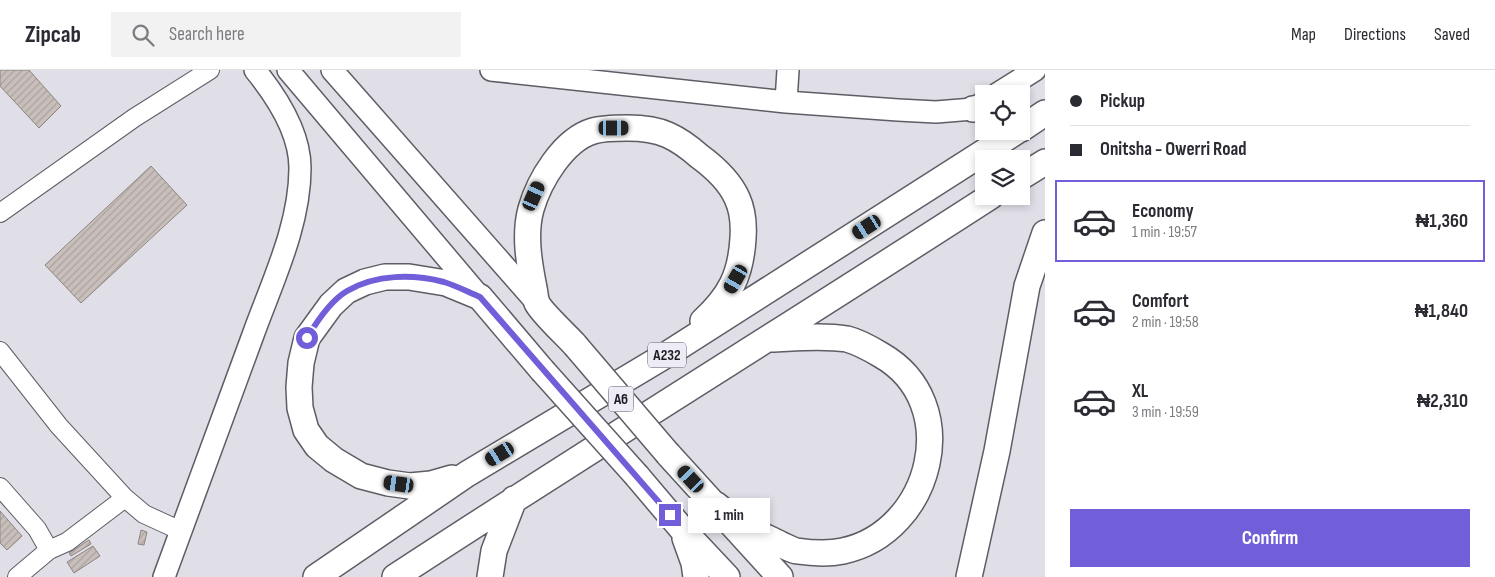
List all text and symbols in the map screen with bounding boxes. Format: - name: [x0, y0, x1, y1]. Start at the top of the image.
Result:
- search box: [111, 12, 461, 57]
- text: Zipcab: [25, 20, 81, 49]
- icon: search: [129, 21, 157, 49]
- text: Search here: [169, 23, 245, 46]
- text: Map: [1291, 24, 1316, 45]
- text: Directions: [1344, 24, 1406, 45]
- text: Saved: [1434, 24, 1470, 45]
- map controls: [975, 85, 1030, 205]
- button: locate: [975, 85, 1030, 140]
- text: Pickup: [1100, 90, 1145, 113]
- car: [599, 121, 629, 136]
- text: Onitsha - Owerri Road: [1100, 138, 1247, 161]
- button: layers: [975, 150, 1030, 205]
- car: [521, 179, 546, 213]
- icon: car: [1072, 199, 1117, 244]
- text: Economy: [1132, 200, 1194, 223]
- text: ₦1,360: [1416, 210, 1468, 233]
- car: [850, 213, 883, 241]
- text: 1 min · 19:57: [1132, 223, 1197, 242]
- car: [722, 262, 749, 296]
- icon: car: [1072, 289, 1117, 334]
- text: Comfort: [1132, 290, 1189, 313]
- text: ₦1,840: [1415, 300, 1468, 323]
- text: 2 min · 19:58: [1132, 313, 1199, 332]
- route start: [296, 327, 318, 349]
- road number: A232: [648, 342, 686, 368]
- icon: car: [1072, 379, 1117, 424]
- text: XL: [1132, 380, 1148, 403]
- road number: A6: [608, 386, 634, 412]
- text: ₦2,310: [1417, 390, 1468, 413]
- text: 3 min · 19:59: [1132, 403, 1199, 422]
- car: [483, 440, 516, 468]
- car: [675, 463, 706, 495]
- car: [383, 474, 414, 494]
- callout: 1 min: [688, 498, 770, 532]
- route end: [659, 504, 681, 526]
- text: 1 min: [714, 506, 744, 525]
- button: Confirm: [1070, 509, 1470, 567]

